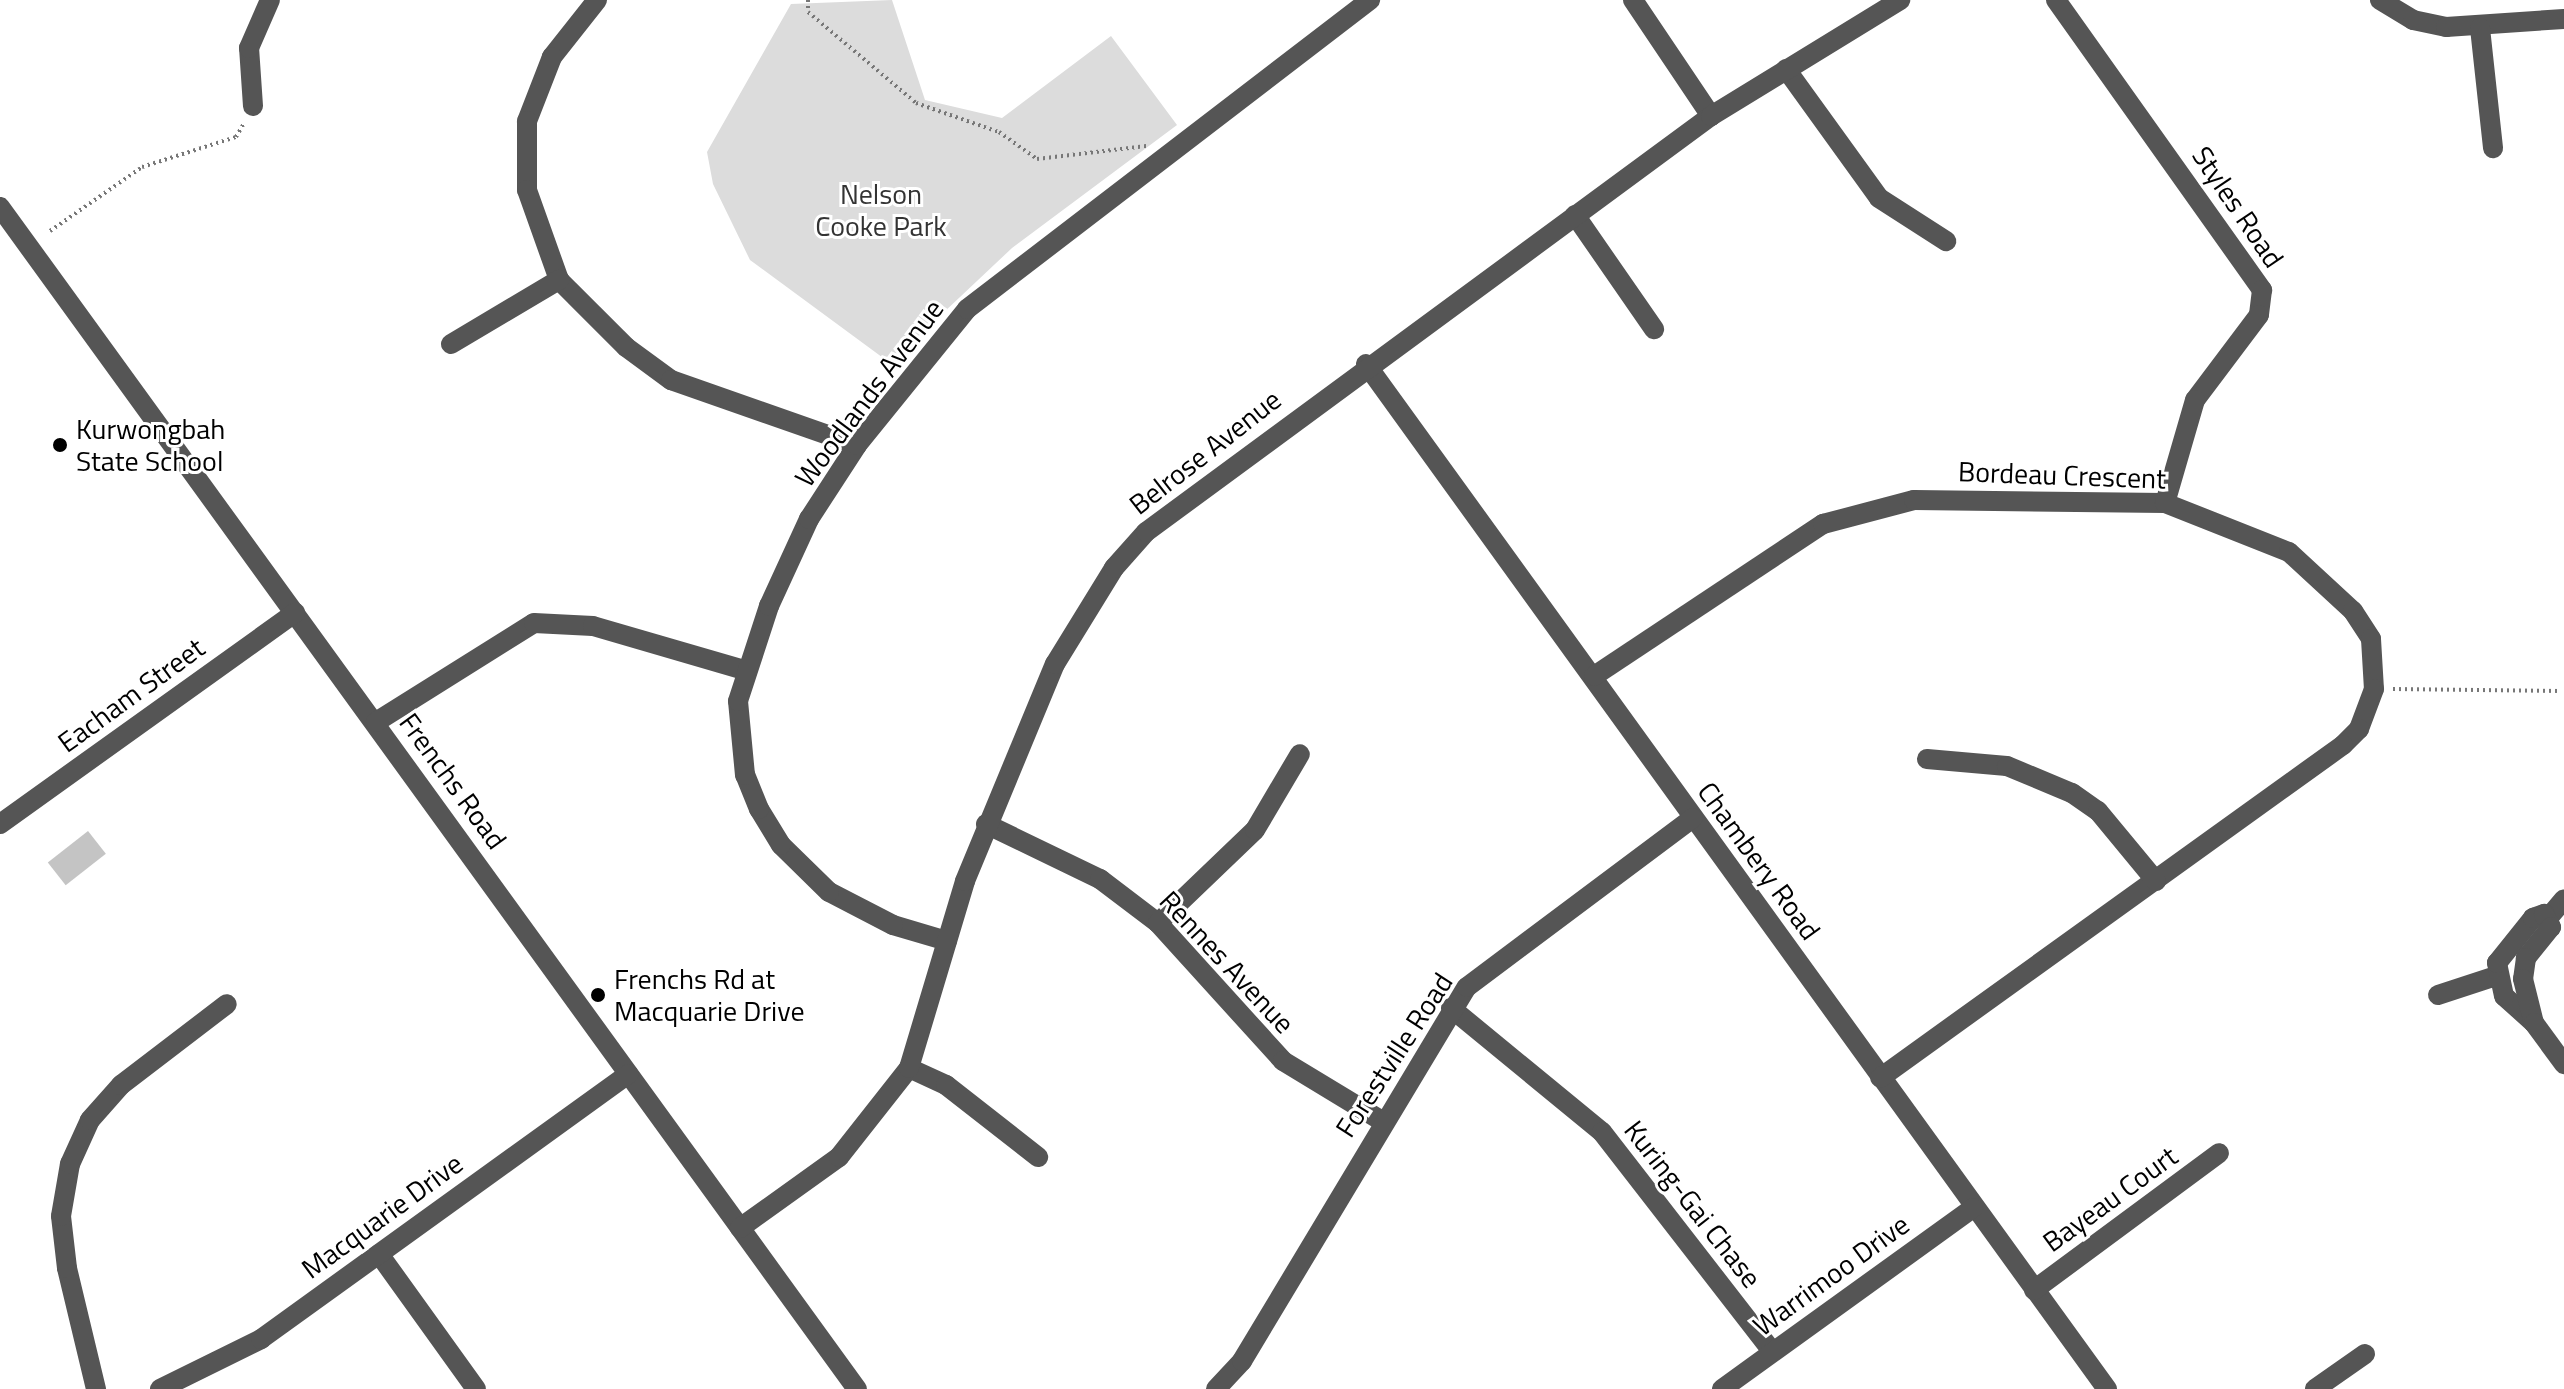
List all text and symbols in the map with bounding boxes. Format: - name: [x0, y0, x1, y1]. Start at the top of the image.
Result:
- street label: Styles Road: [2185, 140, 2291, 274]
- park label: Nelson Cooke Park: [815, 177, 947, 243]
- street label: Woodlands Avenue: [788, 293, 950, 493]
- street label: Belrose Avenue: [1123, 382, 1287, 522]
- place label: Kurwongbah State School: [76, 412, 225, 478]
- marker: Kurwongbah State School: [51, 436, 69, 454]
- street label: Bordeau Crescent: [1957, 455, 2167, 495]
- street label: Eacham Street: [51, 631, 211, 759]
- street label: Frenchs Road: [392, 706, 514, 856]
- street label: Chambery Road: [1691, 776, 1827, 946]
- street label: Rennes Avenue: [1153, 884, 1301, 1040]
- place label: Frenchs Rd at Macquarie Drive: [614, 962, 805, 1028]
- street label: Forestville Road: [1328, 967, 1460, 1143]
- marker: Frenchs Rd at Macquarie Drive: [589, 986, 607, 1004]
- street label: Kuring-Gai Chase: [1617, 1114, 1769, 1294]
- street label: Bayeau Court: [2036, 1139, 2184, 1259]
- street label: Macquarie Drive: [295, 1146, 469, 1286]
- street label: Warrimoo Drive: [1747, 1207, 1915, 1343]

